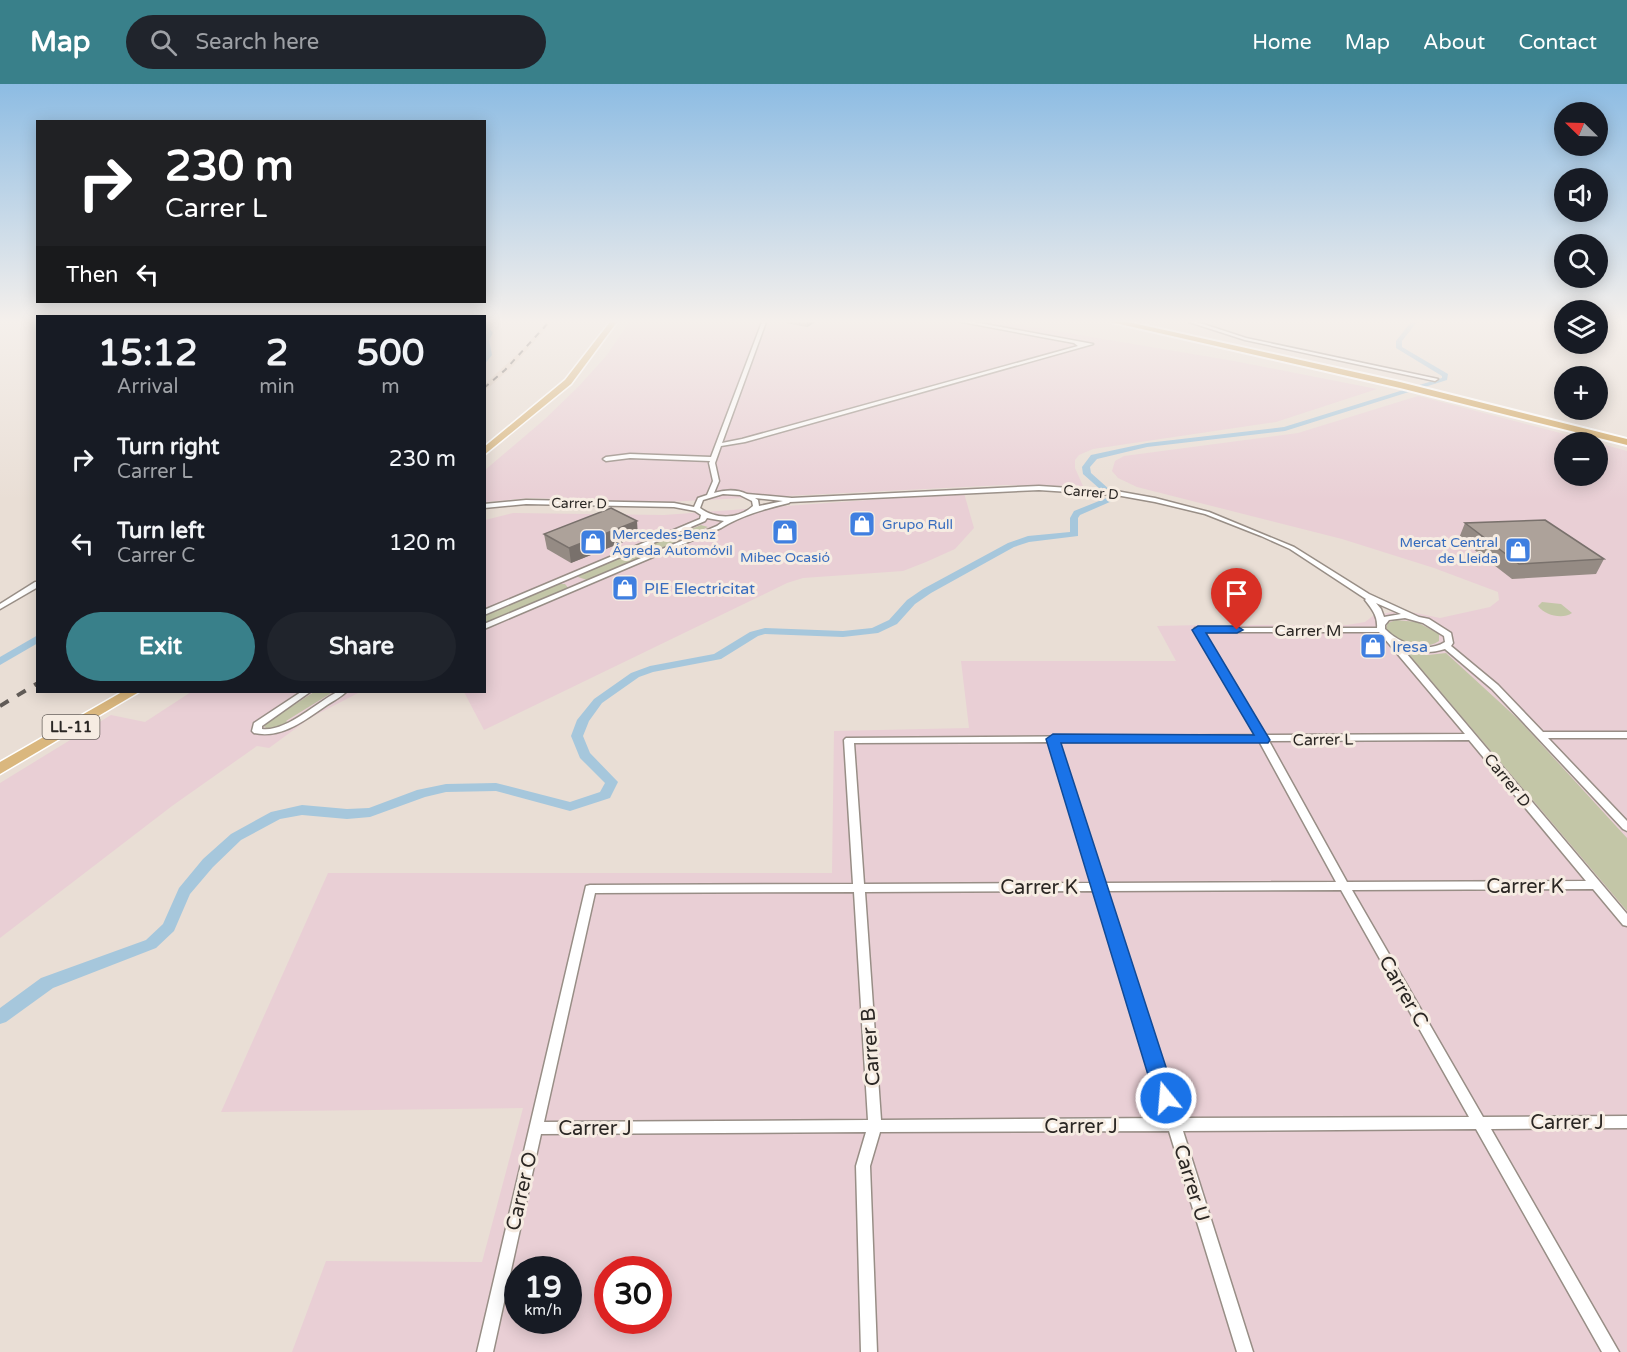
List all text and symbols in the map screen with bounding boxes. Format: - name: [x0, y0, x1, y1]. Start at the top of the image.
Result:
- search box: [126, 15, 546, 69]
- text: Map: [30, 25, 90, 59]
- icon: search: [147, 26, 180, 59]
- text: Search here: [195, 29, 319, 55]
- text: Home: [1252, 30, 1312, 55]
- text: Map: [1345, 30, 1390, 55]
- text: About: [1423, 30, 1485, 55]
- text: Contact: [1518, 30, 1597, 55]
- north arrow: [1554, 102, 1608, 156]
- map controls: [1554, 102, 1608, 486]
- text: 230 m: [165, 141, 294, 192]
- icon: right: [66, 144, 144, 222]
- button: sound: [1554, 168, 1608, 222]
- text: Carrer L: [165, 192, 267, 225]
- button: search: [1554, 234, 1608, 288]
- icon: left: [131, 258, 164, 291]
- text: Then: [66, 262, 119, 288]
- button: layers: [1554, 300, 1608, 354]
- text: 15:12: [98, 332, 198, 375]
- text: 2: [266, 332, 288, 375]
- text: 500: [356, 332, 424, 375]
- button: +: [1554, 366, 1608, 420]
- text: Arrival: [117, 375, 179, 399]
- text: min: [259, 375, 295, 399]
- text: m: [381, 375, 400, 399]
- button: −: [1554, 432, 1608, 486]
- text: Turn right: [117, 434, 219, 460]
- icon: right: [66, 443, 99, 476]
- text: 230 m: [389, 446, 456, 472]
- text: Carrer L: [117, 460, 193, 484]
- street label: Carrer D: [1063, 482, 1119, 503]
- street label: Carrer D: [551, 495, 607, 512]
- shop icon: Grupo Rull: [847, 509, 877, 539]
- place label: Grupo Rull: [882, 516, 953, 533]
- shop icon: Mibec Ocasió: [770, 517, 800, 547]
- text: Turn left: [117, 518, 205, 544]
- place label: Mercedes-Benz Ágreda Automóvil: [612, 526, 733, 559]
- icon: left: [66, 527, 99, 560]
- shop icon: Mercedes-Benz Ágreda Automóvil: [578, 527, 608, 557]
- text: 120 m: [389, 530, 456, 556]
- place label: Mercat Central de Lleida: [1400, 534, 1498, 567]
- shop icon: Mercat Central de Lleida: [1503, 535, 1533, 565]
- text: Carrer C: [117, 544, 195, 568]
- place label: Mibec Ocasió: [740, 549, 830, 566]
- pin: [1211, 568, 1262, 630]
- shop icon: PIE Electricitat: [610, 573, 640, 603]
- icon: arrive: [1220, 577, 1253, 610]
- place label: PIE Electricitat: [644, 579, 755, 599]
- button: Exit: [66, 612, 255, 681]
- button: Share: [267, 612, 456, 681]
- street label: Carrer M: [1275, 621, 1341, 641]
- shop icon: Iresa: [1358, 631, 1388, 661]
- place label: Iresa: [1392, 637, 1428, 657]
- road number: LL-11: [42, 715, 100, 739]
- street label: Carrer L: [1292, 729, 1354, 751]
- street label: Carrer D: [1479, 750, 1535, 812]
- street label: Carrer K: [1486, 875, 1564, 899]
- street label: Carrer K: [1000, 876, 1078, 900]
- street label: Carrer C: [1373, 952, 1433, 1031]
- street label: Carrer B: [856, 1007, 886, 1087]
- position arrow: [1134, 1066, 1198, 1130]
- street label: Carrer J: [1530, 1111, 1604, 1135]
- street label: Carrer J: [1044, 1115, 1118, 1139]
- street label: Carrer J: [558, 1117, 632, 1141]
- street label: Carrer U: [1168, 1142, 1214, 1225]
- street label: Carrer O: [501, 1149, 543, 1233]
- speed limit sign: 30: [594, 1256, 672, 1334]
- text: 19: [524, 1269, 562, 1306]
- text: km/h: [524, 1301, 562, 1319]

